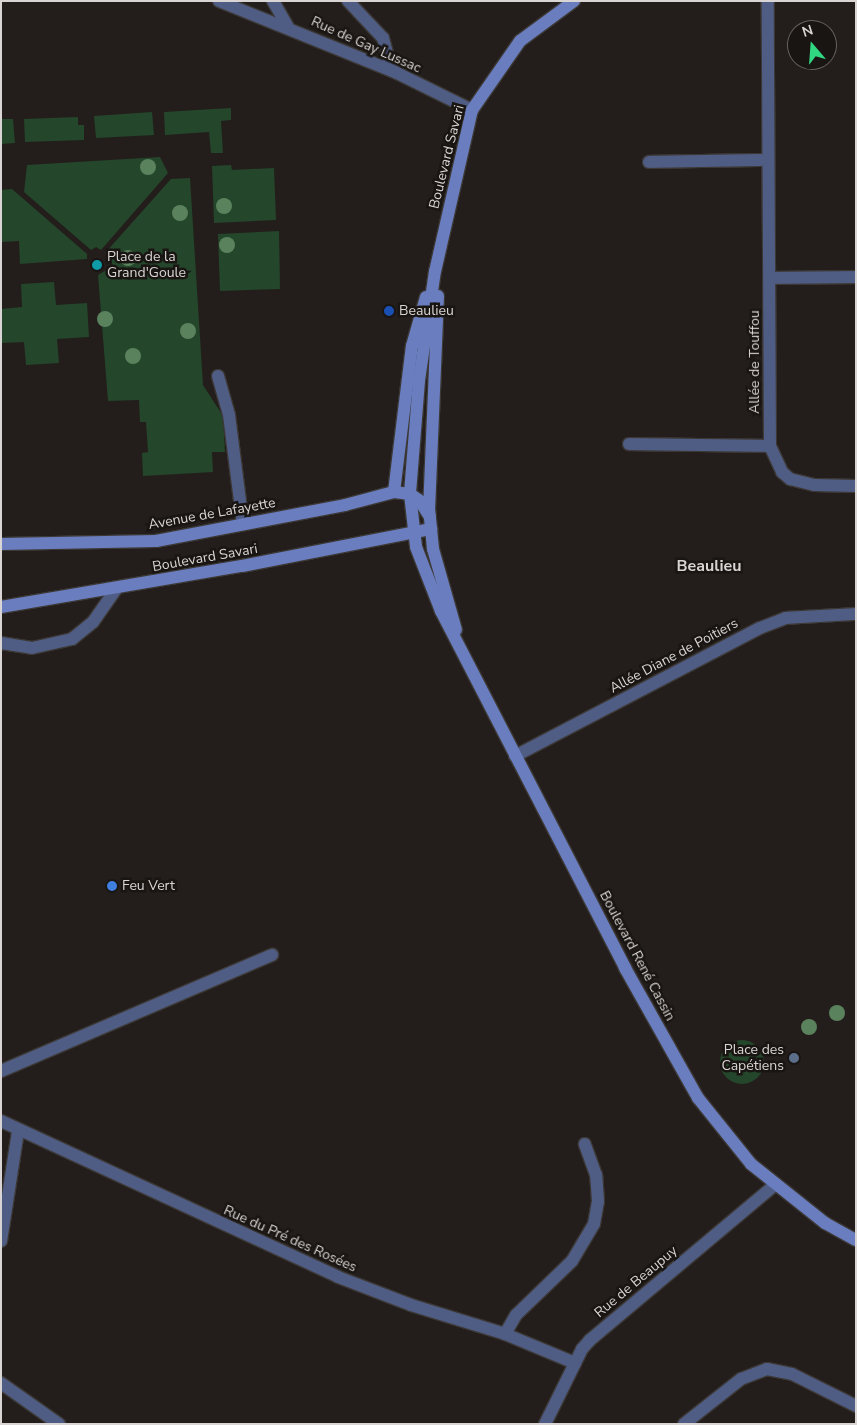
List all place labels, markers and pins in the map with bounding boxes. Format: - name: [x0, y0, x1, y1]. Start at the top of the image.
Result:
- place label: Place de la Grand'Goule: [107, 249, 186, 282]
- marker: Place de la Grand'Goule: [91, 259, 103, 271]
- place label: Beaulieu: [399, 303, 454, 319]
- marker: Beaulieu: [383, 305, 395, 317]
- place label: Feu Vert: [122, 878, 175, 894]
- marker: Feu Vert: [106, 880, 118, 892]
- place label: Place des Capétiens: [722, 1042, 784, 1074]
- marker: Place des Capétiens: [788, 1052, 800, 1064]

